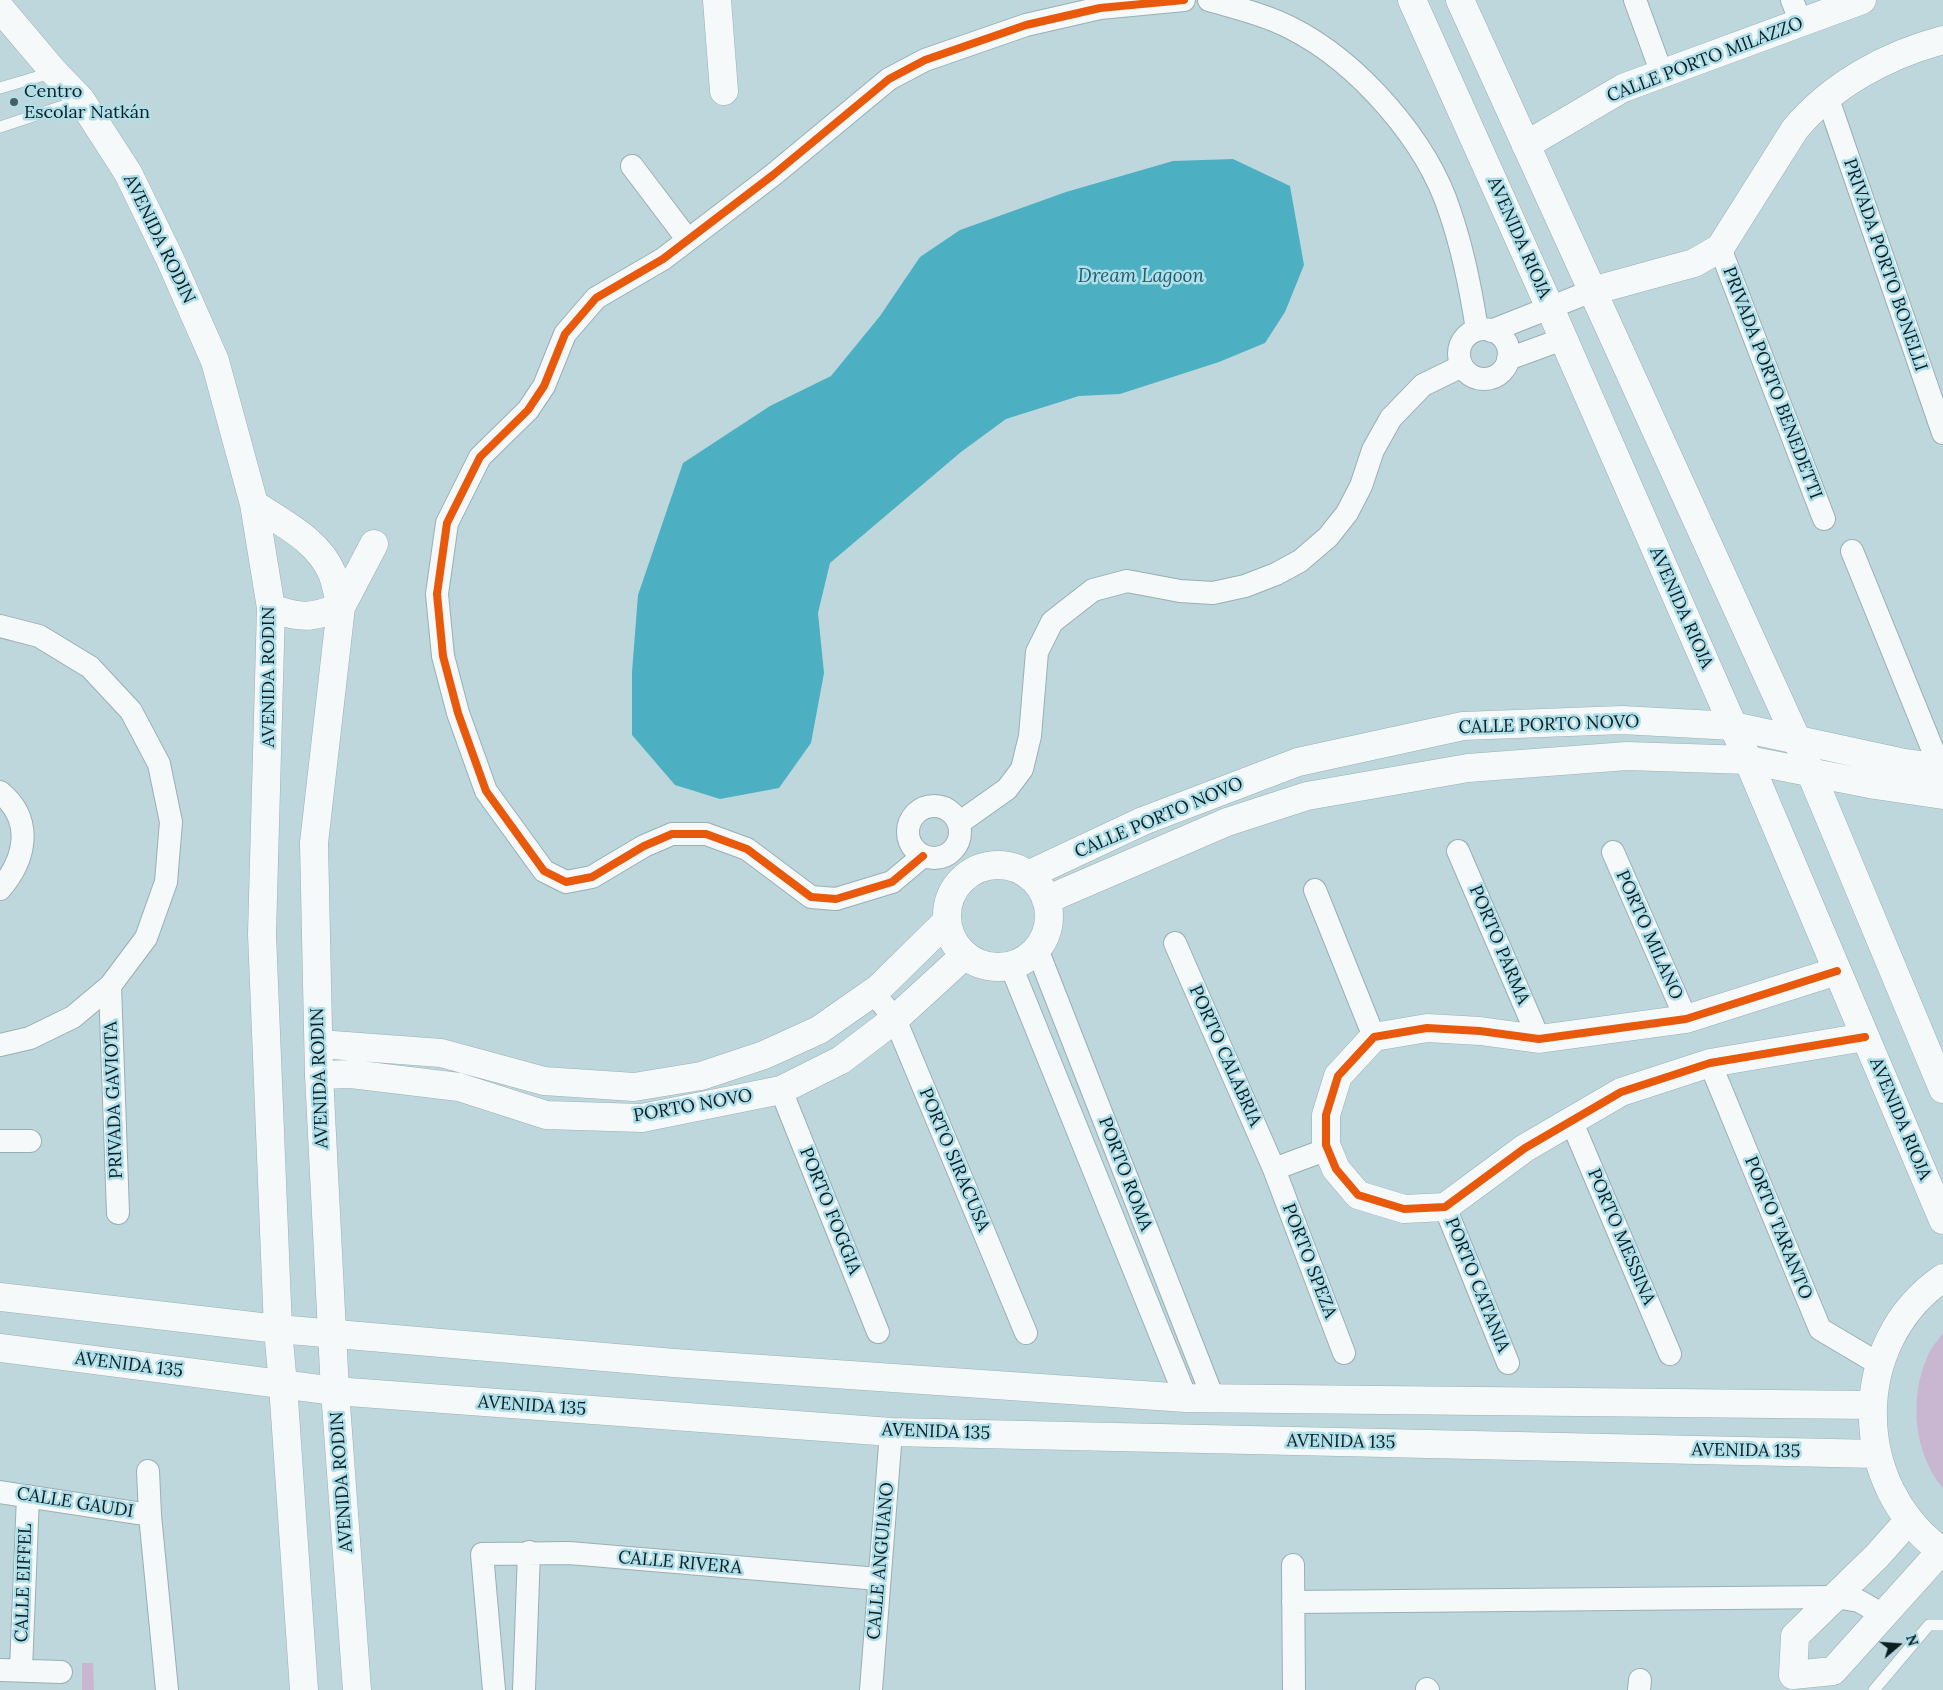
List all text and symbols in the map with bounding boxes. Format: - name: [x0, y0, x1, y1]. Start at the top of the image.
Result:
- street label: CALLE PORTO MILAZZO: [1604, 13, 1806, 107]
- place label: Centro Escolar Natkán: [24, 81, 150, 124]
- marker: Centro Escolar Natkán: [8, 96, 20, 108]
- street label: PRIVADA PORTO BONELLI: [1838, 156, 1932, 374]
- street label: AVENIDA RODIN: [118, 171, 200, 307]
- street label: AVENIDA RIOJA: [1483, 174, 1555, 302]
- street label: PRIVADA PORTO BENEDETTI: [1718, 264, 1826, 502]
- water label: Dream Lagoon: [1078, 266, 1204, 288]
- street label: AVENIDA RIOJA: [1645, 544, 1717, 672]
- street label: AVENIDA RODIN: [258, 607, 280, 747]
- street label: CALLE PORTO NOVO: [1458, 711, 1640, 739]
- street label: CALLE PORTO NOVO: [1072, 773, 1246, 863]
- street label: PORTO MILANO: [1611, 867, 1687, 1003]
- street label: PORTO PARMA: [1464, 882, 1534, 1008]
- street label: PORTO CALABRIA: [1184, 982, 1266, 1130]
- street label: AVENIDA RODIN: [307, 1007, 333, 1149]
- street label: PRIVADA GAVIOTA: [100, 1021, 128, 1179]
- street label: AVENIDA RIOJA: [1864, 1055, 1936, 1183]
- street label: PORTO NOVO: [632, 1085, 754, 1127]
- street label: PORTO SIRACUSA: [914, 1085, 994, 1235]
- street label: PORTO ROMA: [1093, 1114, 1157, 1234]
- street label: PORTO FOGGIA: [795, 1144, 865, 1278]
- street label: PORTO TARANTO: [1739, 1153, 1817, 1303]
- street label: PORTO MESSINA: [1583, 1166, 1659, 1308]
- street label: PORTO SPEZA: [1277, 1200, 1341, 1322]
- street label: PORTO CATANIA: [1440, 1214, 1514, 1356]
- street label: AVENIDA 135: [74, 1348, 184, 1382]
- street label: AVENIDA 135: [477, 1391, 587, 1421]
- street label: AVENIDA RODIN: [326, 1411, 358, 1553]
- street label: AVENIDA 135: [881, 1419, 991, 1445]
- street label: AVENIDA 135: [1286, 1430, 1396, 1454]
- street label: AVENIDA 135: [1691, 1439, 1801, 1463]
- street label: CALLE ANGUIANO: [863, 1481, 899, 1641]
- street label: CALLE GAUDI: [15, 1483, 135, 1523]
- street label: CALLE EIFFEL: [11, 1523, 37, 1643]
- street label: CALLE RIVERA: [617, 1547, 743, 1579]
- north arrow: [1873, 1620, 1923, 1670]
- text: N: [1902, 1632, 1922, 1648]

